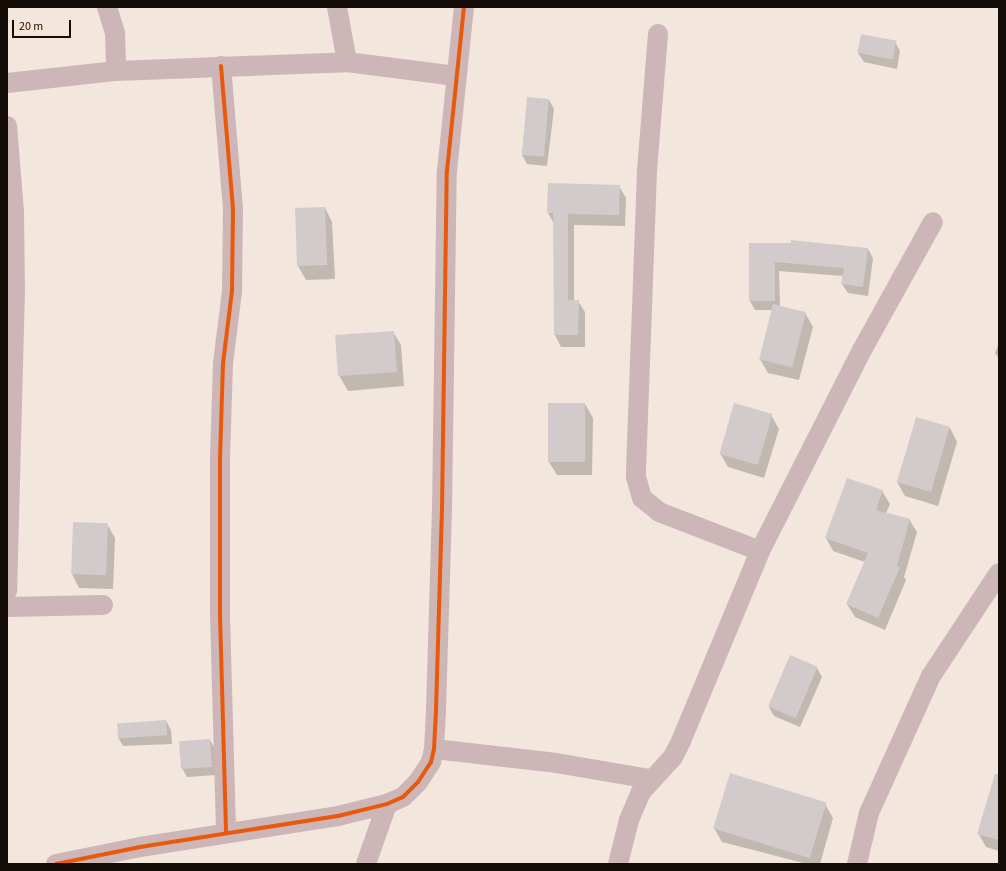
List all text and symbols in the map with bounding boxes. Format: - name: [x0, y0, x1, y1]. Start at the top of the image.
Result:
- scale bar: [14, 12, 73, 38]
- text: 20 m: [19, 18, 43, 35]

